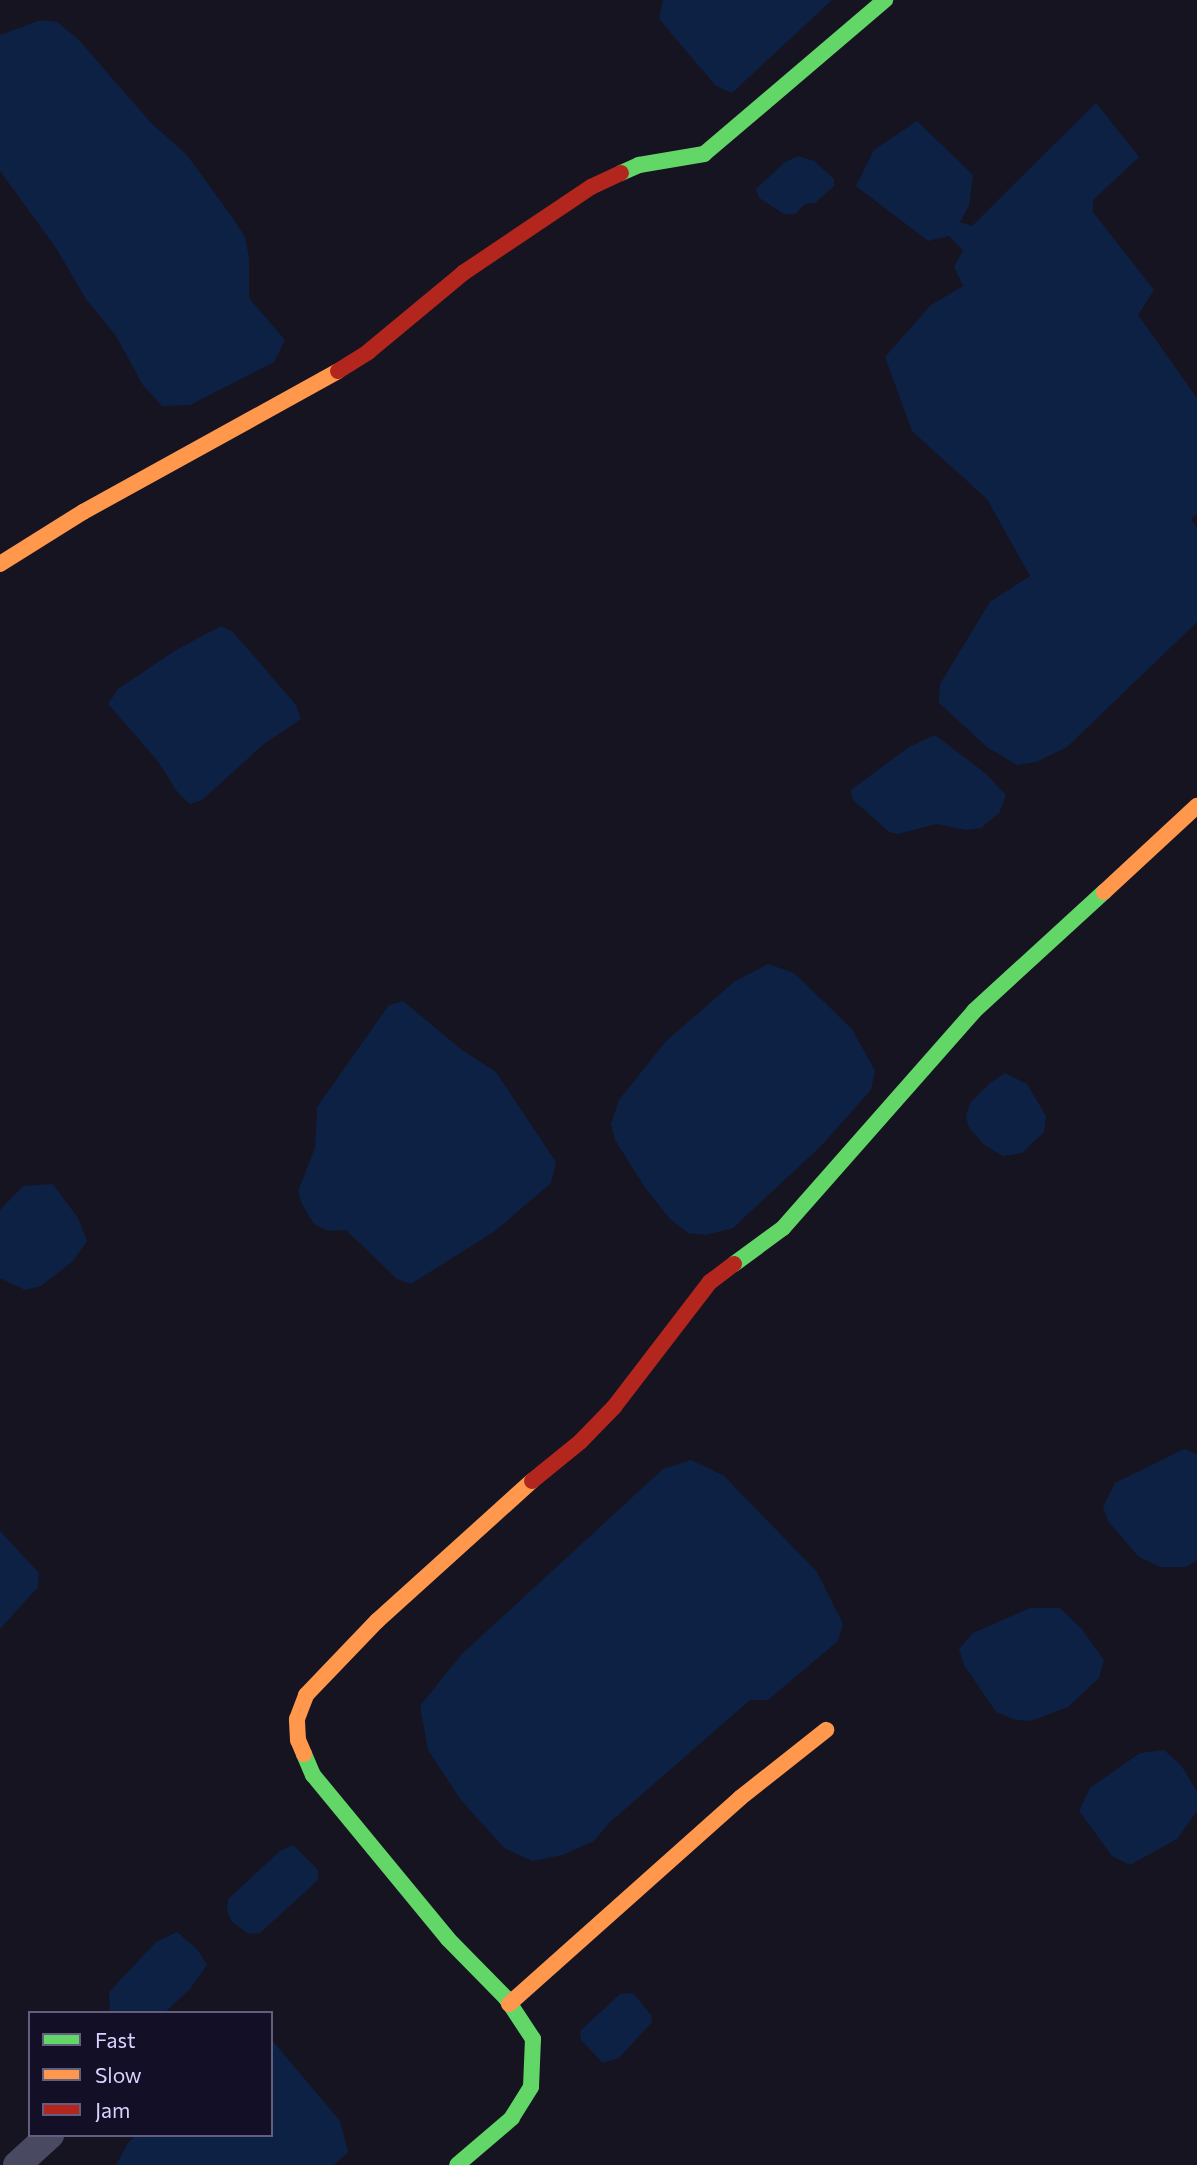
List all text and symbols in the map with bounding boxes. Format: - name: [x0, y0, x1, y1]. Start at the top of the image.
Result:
- legend: [28, 2011, 273, 2137]
- text: Fast: [95, 2027, 136, 2052]
- text: Slow: [95, 2062, 142, 2087]
- text: Jam: [95, 2097, 130, 2122]

